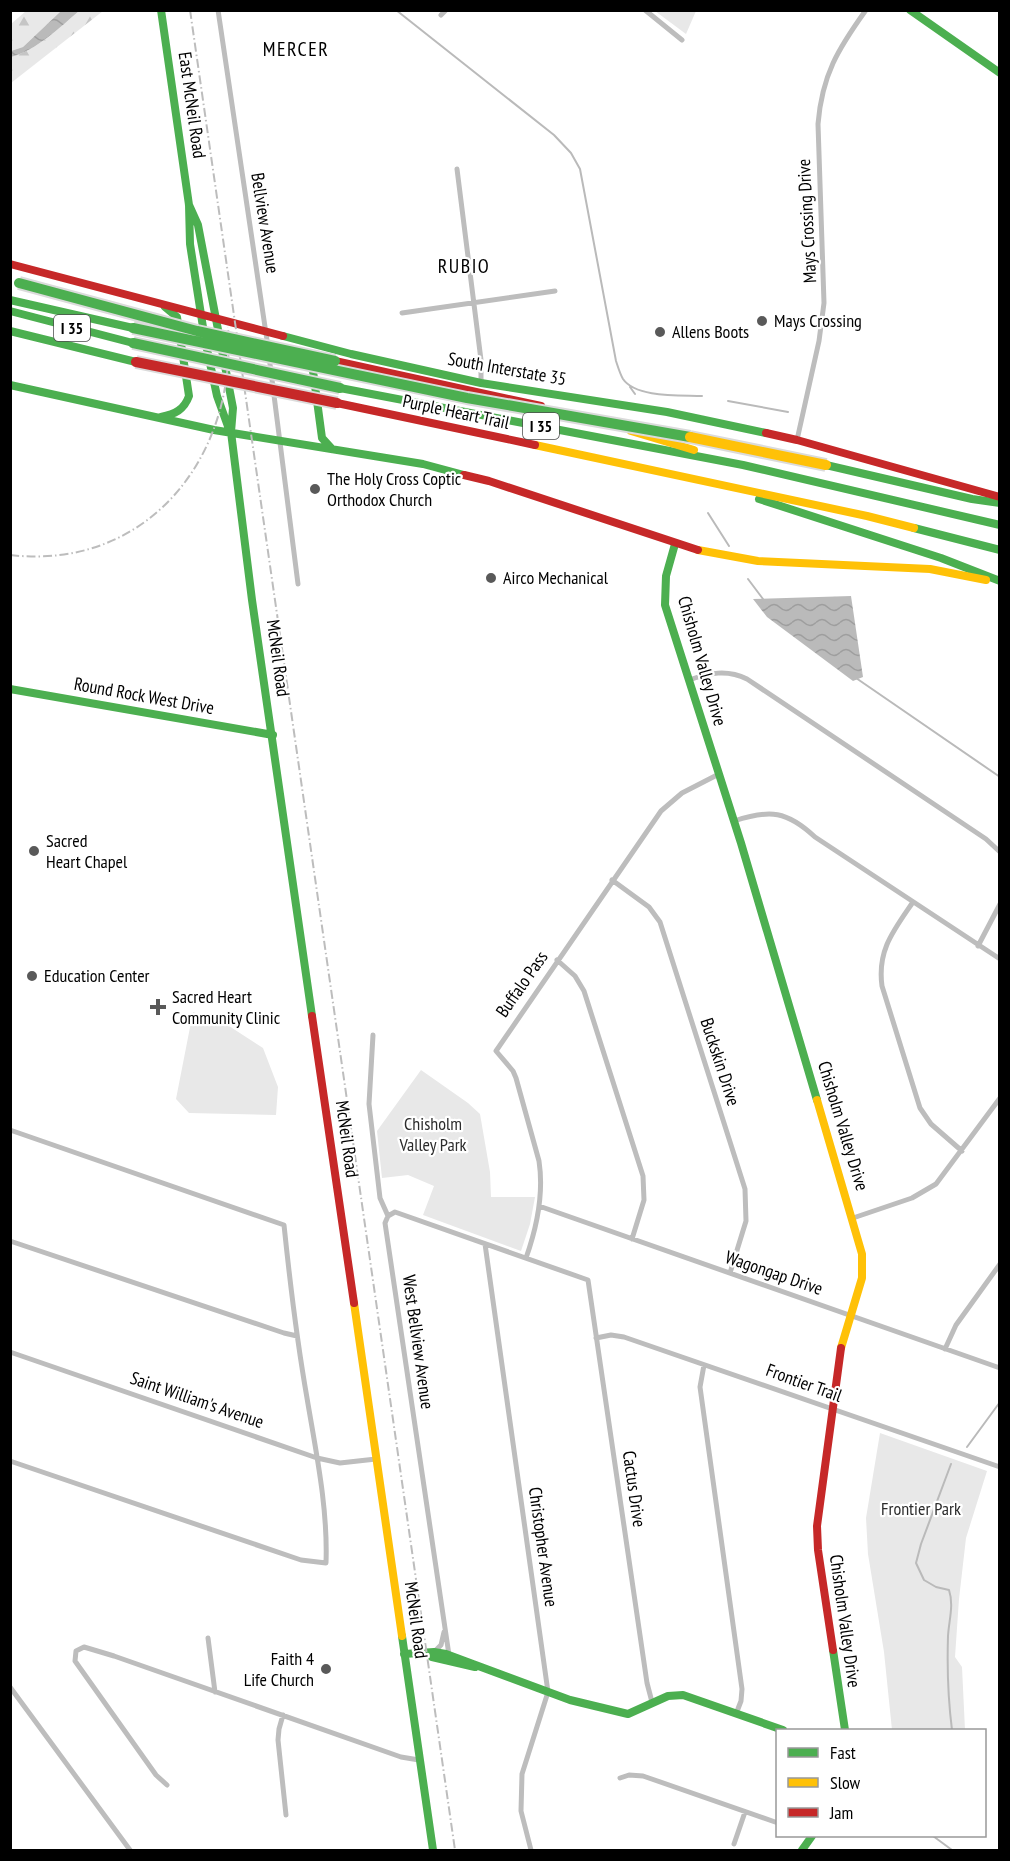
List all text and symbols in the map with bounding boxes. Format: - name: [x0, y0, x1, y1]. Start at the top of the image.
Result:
- district label: MERCER: [263, 36, 329, 62]
- street label: East McNeil Road: [174, 50, 211, 160]
- street label: Mays Crossing Drive: [792, 158, 821, 284]
- street label: Bellview Avenue: [246, 171, 285, 275]
- district label: RUBIO: [438, 253, 490, 279]
- place label: Mays Crossing: [774, 309, 862, 332]
- marker: Mays Crossing: [755, 314, 769, 328]
- road number: I 35: [54, 315, 90, 341]
- place label: Allens Boots: [672, 320, 749, 343]
- marker: Allens Boots: [653, 325, 667, 339]
- street label: South Interstate 35: [446, 347, 568, 390]
- street label: Purple Heart Trail: [401, 389, 512, 434]
- road number: I 35: [523, 413, 559, 439]
- place label: The Holy Cross Coptic Orthodox Church: [327, 467, 462, 511]
- marker: The Holy Cross Coptic Orthodox Church: [308, 482, 322, 496]
- place label: Airco Mechanical: [503, 566, 609, 589]
- marker: Airco Mechanical: [484, 571, 498, 585]
- street label: Chisholm Valley Drive: [673, 593, 732, 729]
- street label: McNeil Road: [262, 618, 295, 698]
- street label: Round Rock West Drive: [72, 672, 216, 719]
- place label: Sacred Heart Chapel: [46, 829, 128, 873]
- marker: Sacred Heart Chapel: [27, 844, 41, 858]
- street label: Buffalo Pass: [491, 946, 553, 1021]
- place label: Education Center: [44, 964, 150, 987]
- marker: Education Center: [25, 969, 39, 983]
- place label: Sacred Heart Community Clinic: [172, 985, 281, 1029]
- marker: Sacred Heart Community Clinic: [149, 998, 167, 1016]
- street label: Buckskin Drive: [695, 1015, 745, 1109]
- street label: Chisholm Valley Drive: [813, 1058, 874, 1193]
- street label: McNeil Road: [331, 1099, 364, 1179]
- park label: Chisholm Valley Park: [398, 1112, 467, 1156]
- street label: Wagongap Drive: [722, 1245, 826, 1300]
- street label: West Bellview Avenue: [398, 1273, 439, 1411]
- street label: Frontier Trail: [763, 1358, 846, 1407]
- street label: Saint William's Avenue: [127, 1366, 267, 1433]
- street label: Cactus Drive: [618, 1449, 651, 1529]
- street label: Christopher Avenue: [524, 1486, 563, 1608]
- park label: Frontier Park: [881, 1497, 961, 1520]
- street label: Chisholm Valley Drive: [825, 1553, 866, 1689]
- street label: McNeil Road: [400, 1580, 433, 1660]
- place label: Faith 4 Life Church: [244, 1647, 314, 1691]
- marker: Faith 4 Life Church: [319, 1662, 333, 1676]
- legend: [776, 1729, 986, 1837]
- text: Fast: [830, 1741, 856, 1764]
- text: Slow: [830, 1771, 861, 1794]
- text: Jam: [829, 1801, 853, 1824]

